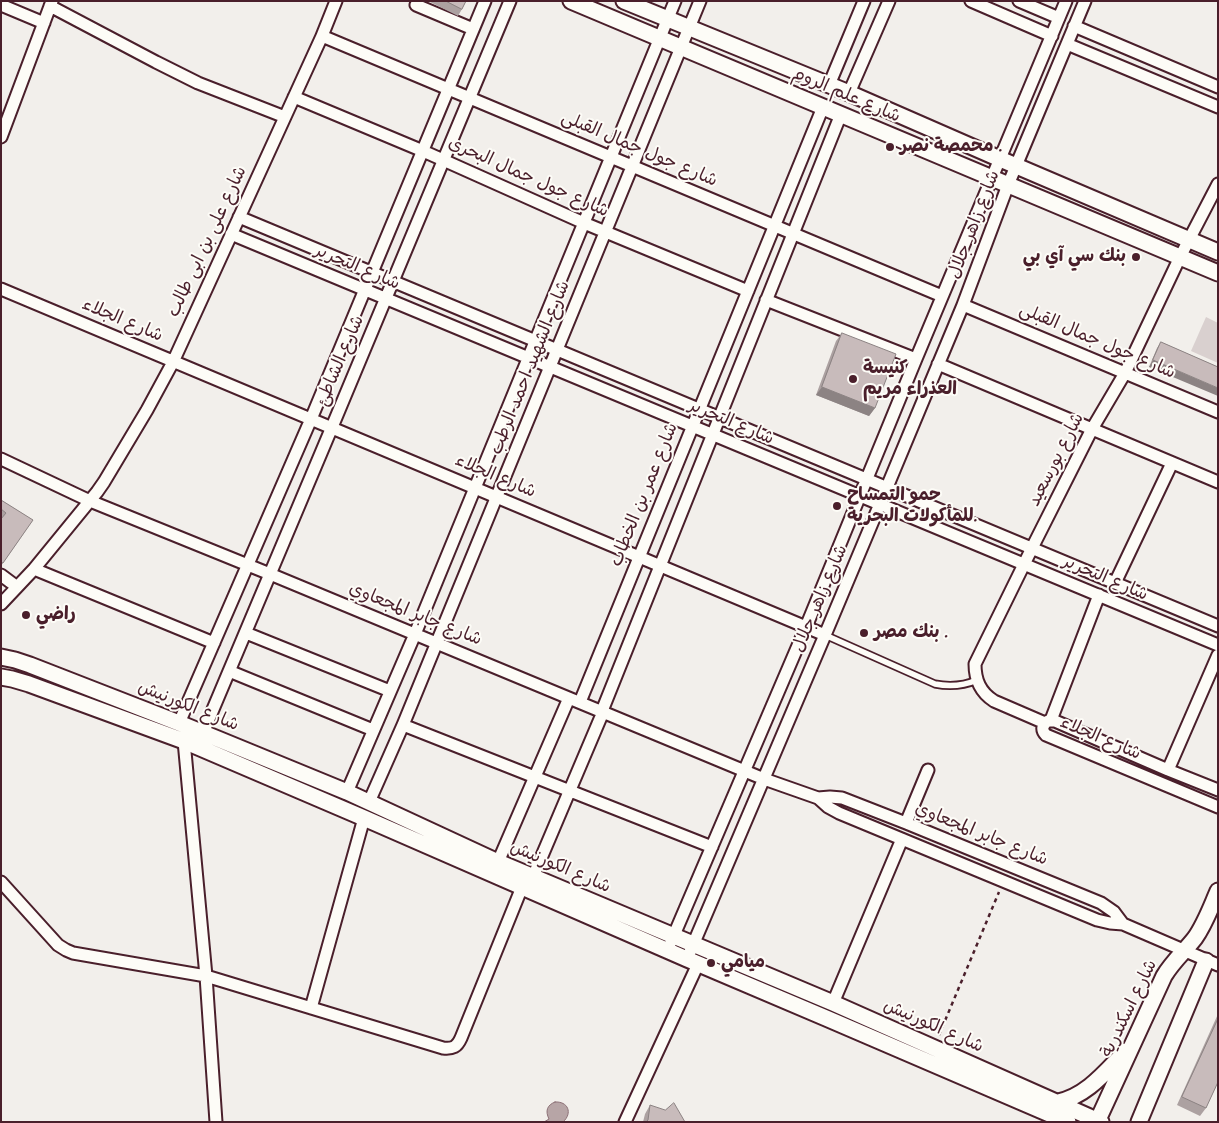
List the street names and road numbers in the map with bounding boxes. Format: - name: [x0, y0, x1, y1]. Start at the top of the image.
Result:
- street label: شارع علم الروم: [789, 64, 903, 128]
- street label: شارع جول جمال القبلى: [558, 107, 720, 193]
- street label: شارع جول جمال البحرى: [444, 133, 612, 223]
- street label: شارع على بن ابى طالب: [164, 163, 252, 321]
- street label: شارع زاهر جلال: [944, 168, 1006, 282]
- street label: شارع التحرير: [311, 240, 403, 296]
- street label: شارع الشهيد احمد الرطب: [486, 278, 576, 458]
- street label: شارع الجلاء: [78, 294, 166, 348]
- street label: شارع جول جمال القبلى: [1016, 299, 1178, 385]
- street label: شارع الشاطئ: [312, 312, 370, 410]
- street label: شارع التحرير: [685, 395, 777, 451]
- street label: شارع بورسعيد: [1024, 410, 1090, 510]
- street label: شارع عمر بن الخطاب: [606, 420, 684, 570]
- street label: شارع الجلاء: [451, 450, 539, 504]
- street label: شارع زاهر جلال: [789, 542, 853, 656]
- street label: شارع التحرير: [1059, 551, 1151, 607]
- street label: شارع جابر المجعاوي: [345, 579, 485, 651]
- street label: شارع الكورنيش: [134, 677, 242, 737]
- street label: شارع الجلاء: [1056, 712, 1144, 766]
- street label: شارع جابر المجعاوي: [911, 799, 1051, 871]
- street label: شارع الكورنيش: [506, 837, 614, 899]
- street label: شارع اسكندرية: [1097, 957, 1163, 1061]
- street label: شارع الكورنيش: [880, 995, 986, 1059]

